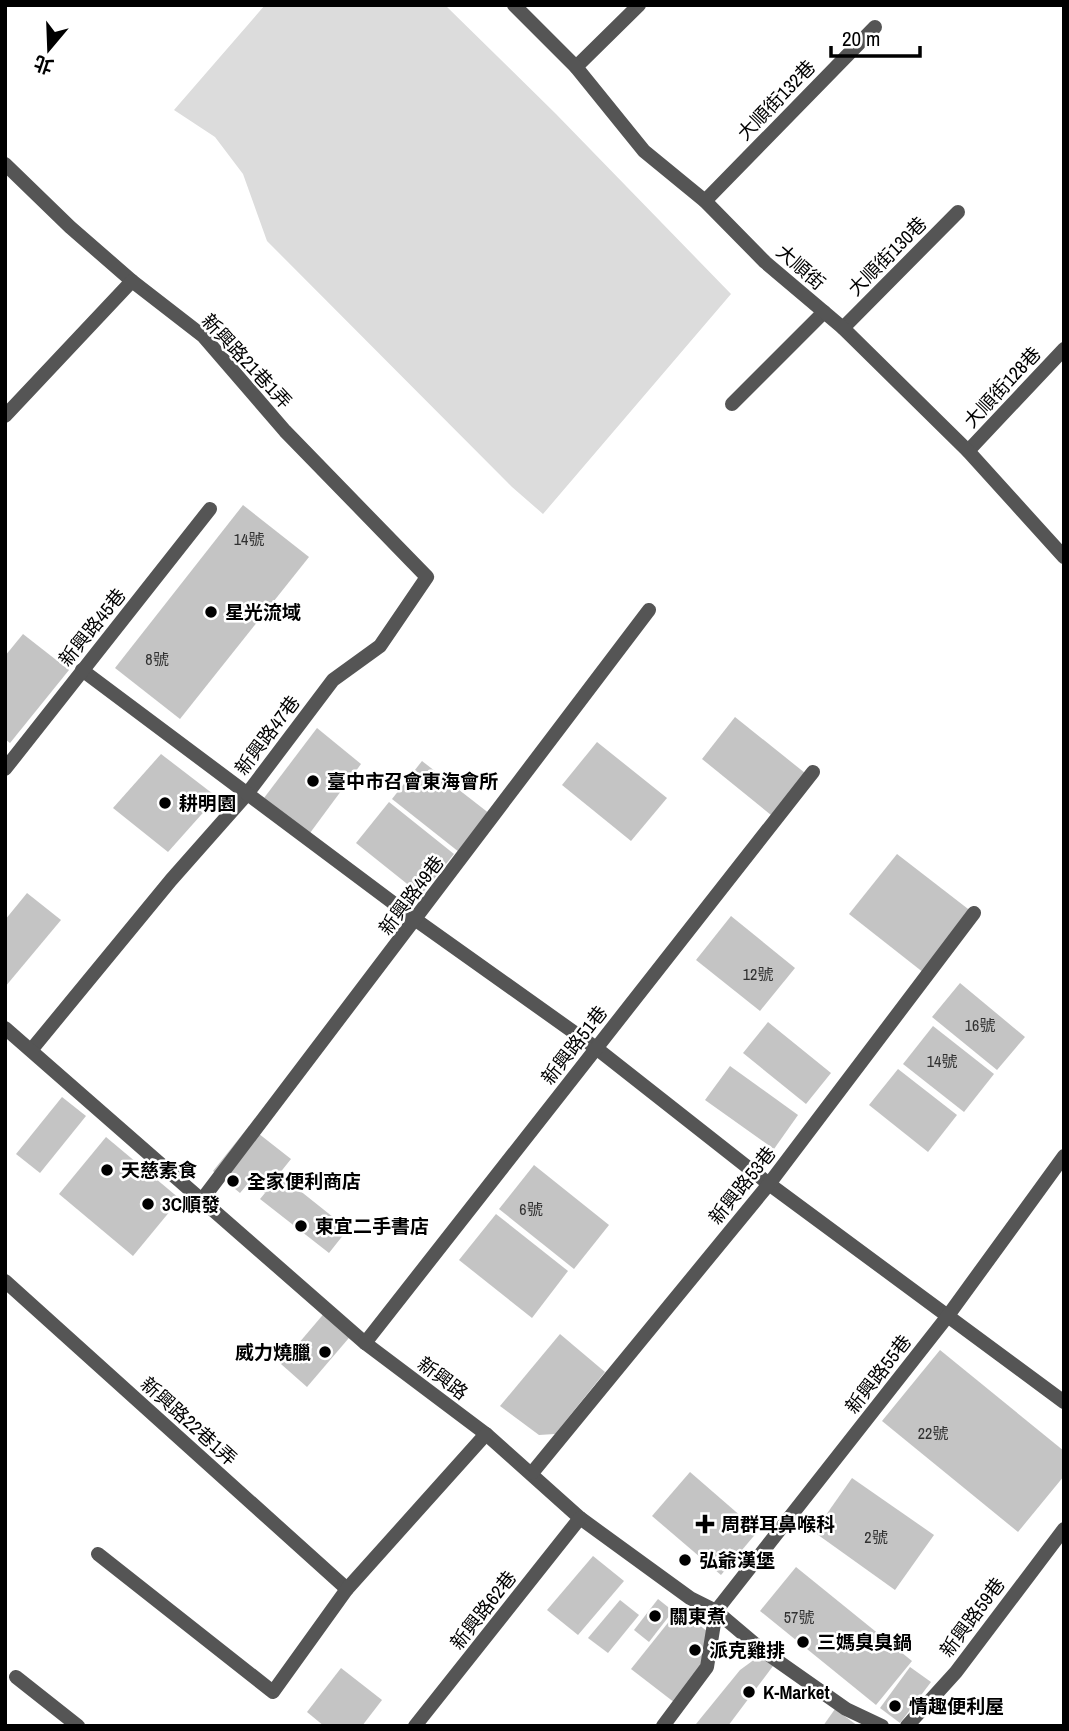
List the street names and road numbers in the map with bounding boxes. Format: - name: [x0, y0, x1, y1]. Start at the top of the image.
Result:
- street label: 大順街132巷: [731, 54, 821, 146]
- street label: 大順街130巷: [842, 211, 932, 301]
- street label: 大順街: [771, 238, 831, 296]
- street label: 新興路21巷1弄: [196, 308, 298, 414]
- street label: 大順街128巷: [958, 341, 1046, 433]
- street label: 新興路45巷: [53, 583, 131, 671]
- street label: 新興路47巷: [229, 690, 305, 780]
- street label: 新興路49巷: [373, 850, 449, 940]
- street label: 新興路51巷: [535, 1000, 613, 1090]
- street label: 新興路53巷: [703, 1141, 781, 1229]
- street label: 新興路55巷: [839, 1329, 917, 1419]
- street label: 新興路: [412, 1350, 474, 1406]
- street label: 新興路22巷1弄: [135, 1371, 243, 1471]
- street label: 新興路62巷: [444, 1565, 522, 1655]
- street label: 新興路59巷: [934, 1572, 1010, 1662]

